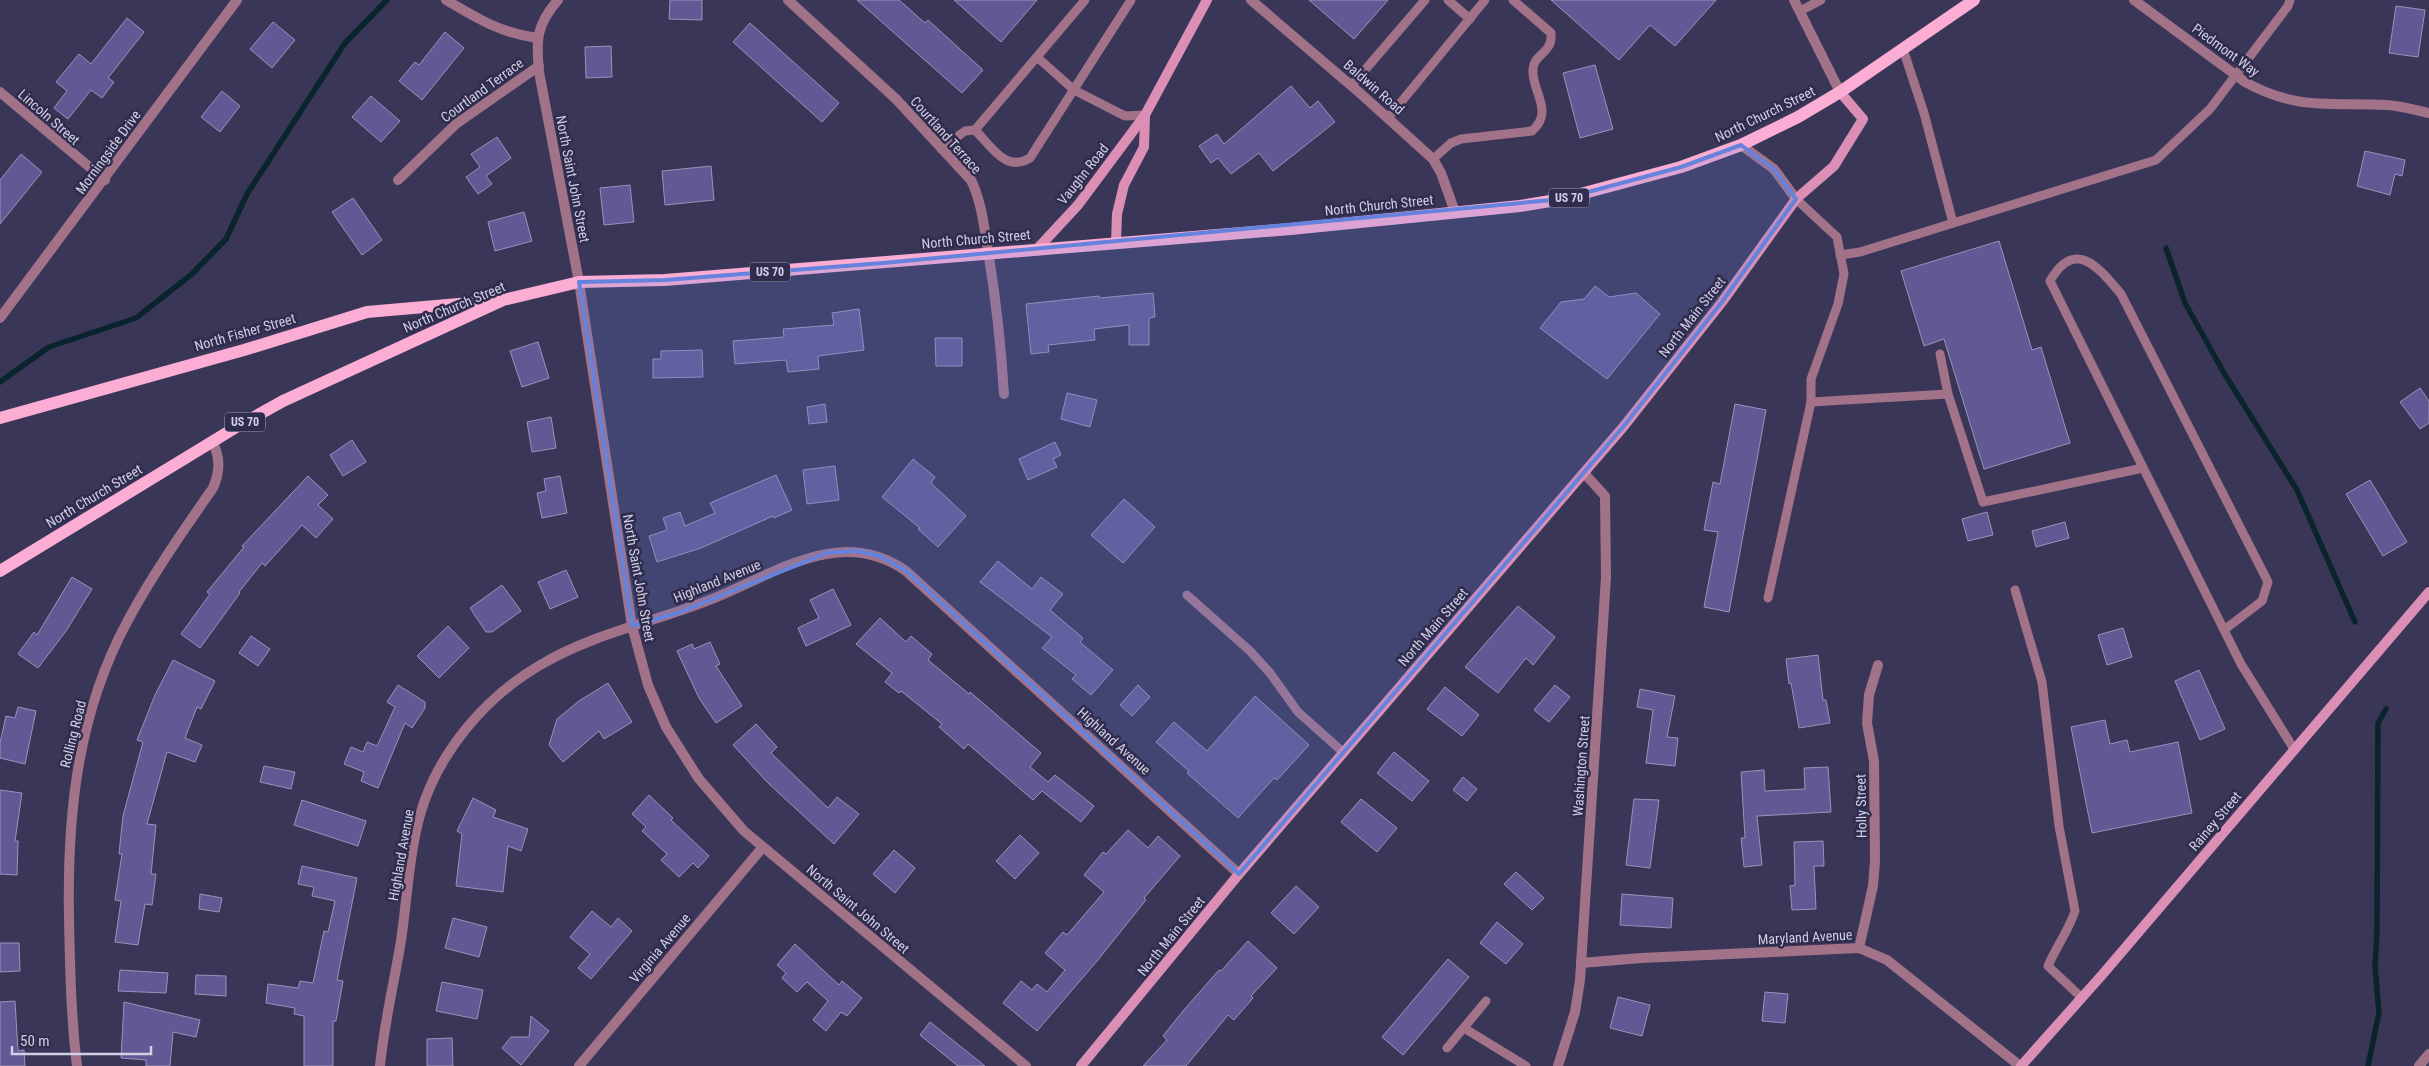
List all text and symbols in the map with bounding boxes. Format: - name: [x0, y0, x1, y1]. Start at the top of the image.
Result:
- street label: Piedmont Way: [2189, 20, 2263, 80]
- street label: Courtland Terrace: [438, 54, 527, 125]
- street label: Baldwin Road: [1340, 56, 1408, 118]
- street label: North Church Street: [1712, 83, 1818, 145]
- street label: Lincoln Street: [15, 86, 83, 148]
- street label: Courtland Terrace: [907, 93, 985, 177]
- street label: Morningside Drive: [72, 107, 144, 197]
- street label: North Saint John Street: [553, 114, 593, 244]
- street label: Vaughn Road: [1054, 140, 1112, 208]
- road number: US 70: [1549, 188, 1589, 208]
- street label: North Church Street: [1324, 191, 1434, 219]
- street label: North Church Street: [921, 226, 1031, 252]
- road number: US 70: [750, 262, 790, 282]
- street label: North Main Street: [1656, 274, 1728, 360]
- street label: North Church Street: [401, 278, 507, 336]
- street label: North Fisher Street: [193, 310, 297, 354]
- road number: US 70: [225, 412, 265, 432]
- street label: North Church Street: [43, 461, 145, 531]
- street label: North Saint John Street: [620, 513, 658, 643]
- street label: Highland Avenue: [671, 556, 763, 606]
- street label: North Main Street: [1395, 585, 1471, 669]
- street label: Rolling Road: [57, 699, 89, 769]
- street label: Highland Avenue: [1074, 704, 1154, 778]
- street label: Washington Street: [1569, 715, 1593, 817]
- street label: Holly Street: [1852, 774, 1870, 838]
- street label: Rainey Street: [2186, 788, 2244, 854]
- street label: Highland Avenue: [385, 808, 417, 902]
- street label: North Saint John Street: [803, 861, 913, 957]
- street label: North Main Street: [1134, 893, 1208, 979]
- street label: Virginia Avenue: [626, 910, 694, 986]
- street label: Maryland Avenue: [1757, 927, 1853, 947]
- scale bar: [12, 1024, 151, 1056]
- text: 50 m: [20, 1032, 50, 1050]

